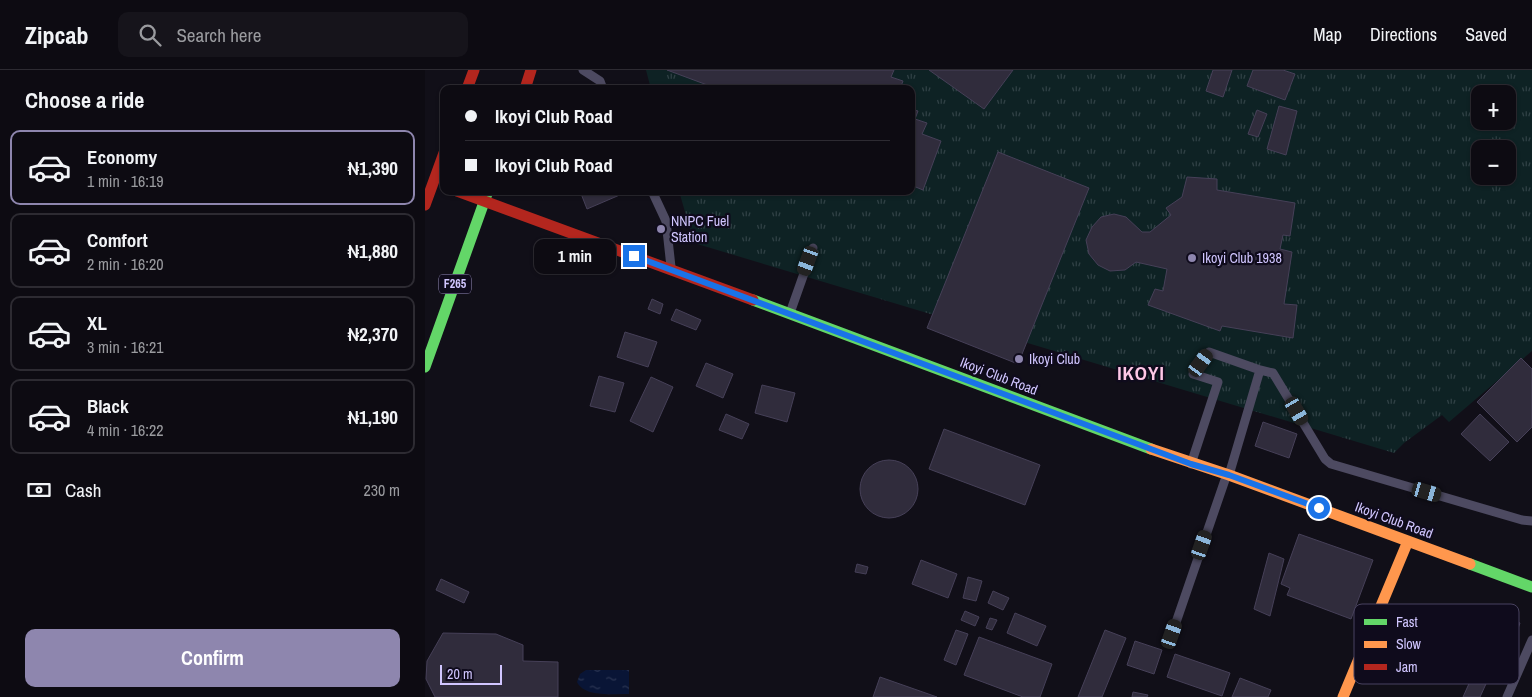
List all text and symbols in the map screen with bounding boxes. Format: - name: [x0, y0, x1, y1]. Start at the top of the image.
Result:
- search box: [118, 12, 468, 57]
- text: Zipcab: [25, 19, 88, 51]
- icon: search: [136, 21, 164, 49]
- text: Search here: [176, 22, 261, 48]
- text: Map: [1313, 22, 1342, 47]
- text: Directions: [1370, 22, 1437, 47]
- text: Saved: [1465, 22, 1507, 47]
- text: Choose a ride: [25, 85, 144, 115]
- map controls: [1471, 85, 1516, 185]
- button: +: [1471, 85, 1516, 130]
- text: Ikoyi Club Road: [495, 103, 613, 129]
- button: −: [1471, 140, 1516, 185]
- text: Economy: [87, 144, 157, 170]
- icon: car: [27, 145, 72, 190]
- text: Ikoyi Club Road: [495, 152, 613, 178]
- text: ₦1,390: [348, 155, 398, 181]
- text: 1 min · 16:19: [87, 170, 164, 192]
- place label: NNPC Fuel Station: [671, 212, 729, 246]
- marker: NNPC Fuel Station: [655, 223, 667, 235]
- text: Comfort: [87, 227, 148, 253]
- icon: car: [27, 228, 72, 273]
- text: ₦1,880: [348, 238, 398, 264]
- callout: 1 min: [534, 238, 617, 274]
- car: [795, 244, 820, 278]
- text: 1 min: [558, 245, 592, 267]
- route end: [623, 245, 645, 267]
- place label: Ikoyi Club 1938: [1202, 249, 1282, 267]
- marker: Ikoyi Club 1938: [1186, 252, 1198, 264]
- text: 2 min · 16:20: [87, 253, 164, 275]
- road number: F265: [439, 274, 471, 293]
- text: XL: [87, 310, 107, 336]
- icon: car: [27, 311, 72, 356]
- text: ₦2,370: [348, 321, 398, 347]
- text: 3 min · 16:21: [87, 336, 164, 358]
- car: [1186, 346, 1215, 380]
- place label: Ikoyi Club: [1029, 350, 1080, 368]
- street label: Ikoyi Club Road: [958, 353, 1040, 399]
- marker: Ikoyi Club: [1013, 353, 1025, 365]
- district label: IKOYI: [1117, 360, 1165, 386]
- text: Black: [87, 393, 129, 419]
- icon: car: [27, 394, 72, 439]
- car: [1283, 394, 1310, 428]
- text: ₦1,190: [348, 404, 398, 430]
- text: 4 min · 16:22: [87, 419, 164, 441]
- icon: cash: [25, 476, 53, 504]
- text: Cash: [65, 477, 101, 503]
- text: 230 m: [364, 479, 400, 501]
- car: [1410, 481, 1443, 503]
- route start: [1308, 497, 1330, 519]
- street label: Ikoyi Club Road: [1353, 498, 1435, 542]
- car: [1190, 528, 1213, 562]
- legend: [1354, 604, 1519, 684]
- text: Fast: [1396, 613, 1418, 631]
- car: [1160, 617, 1183, 651]
- button: Confirm: [25, 629, 400, 687]
- text: Slow: [1396, 635, 1422, 653]
- text: Jam: [1396, 658, 1418, 676]
- scale bar: [440, 662, 503, 685]
- text: 20 m: [447, 665, 473, 683]

